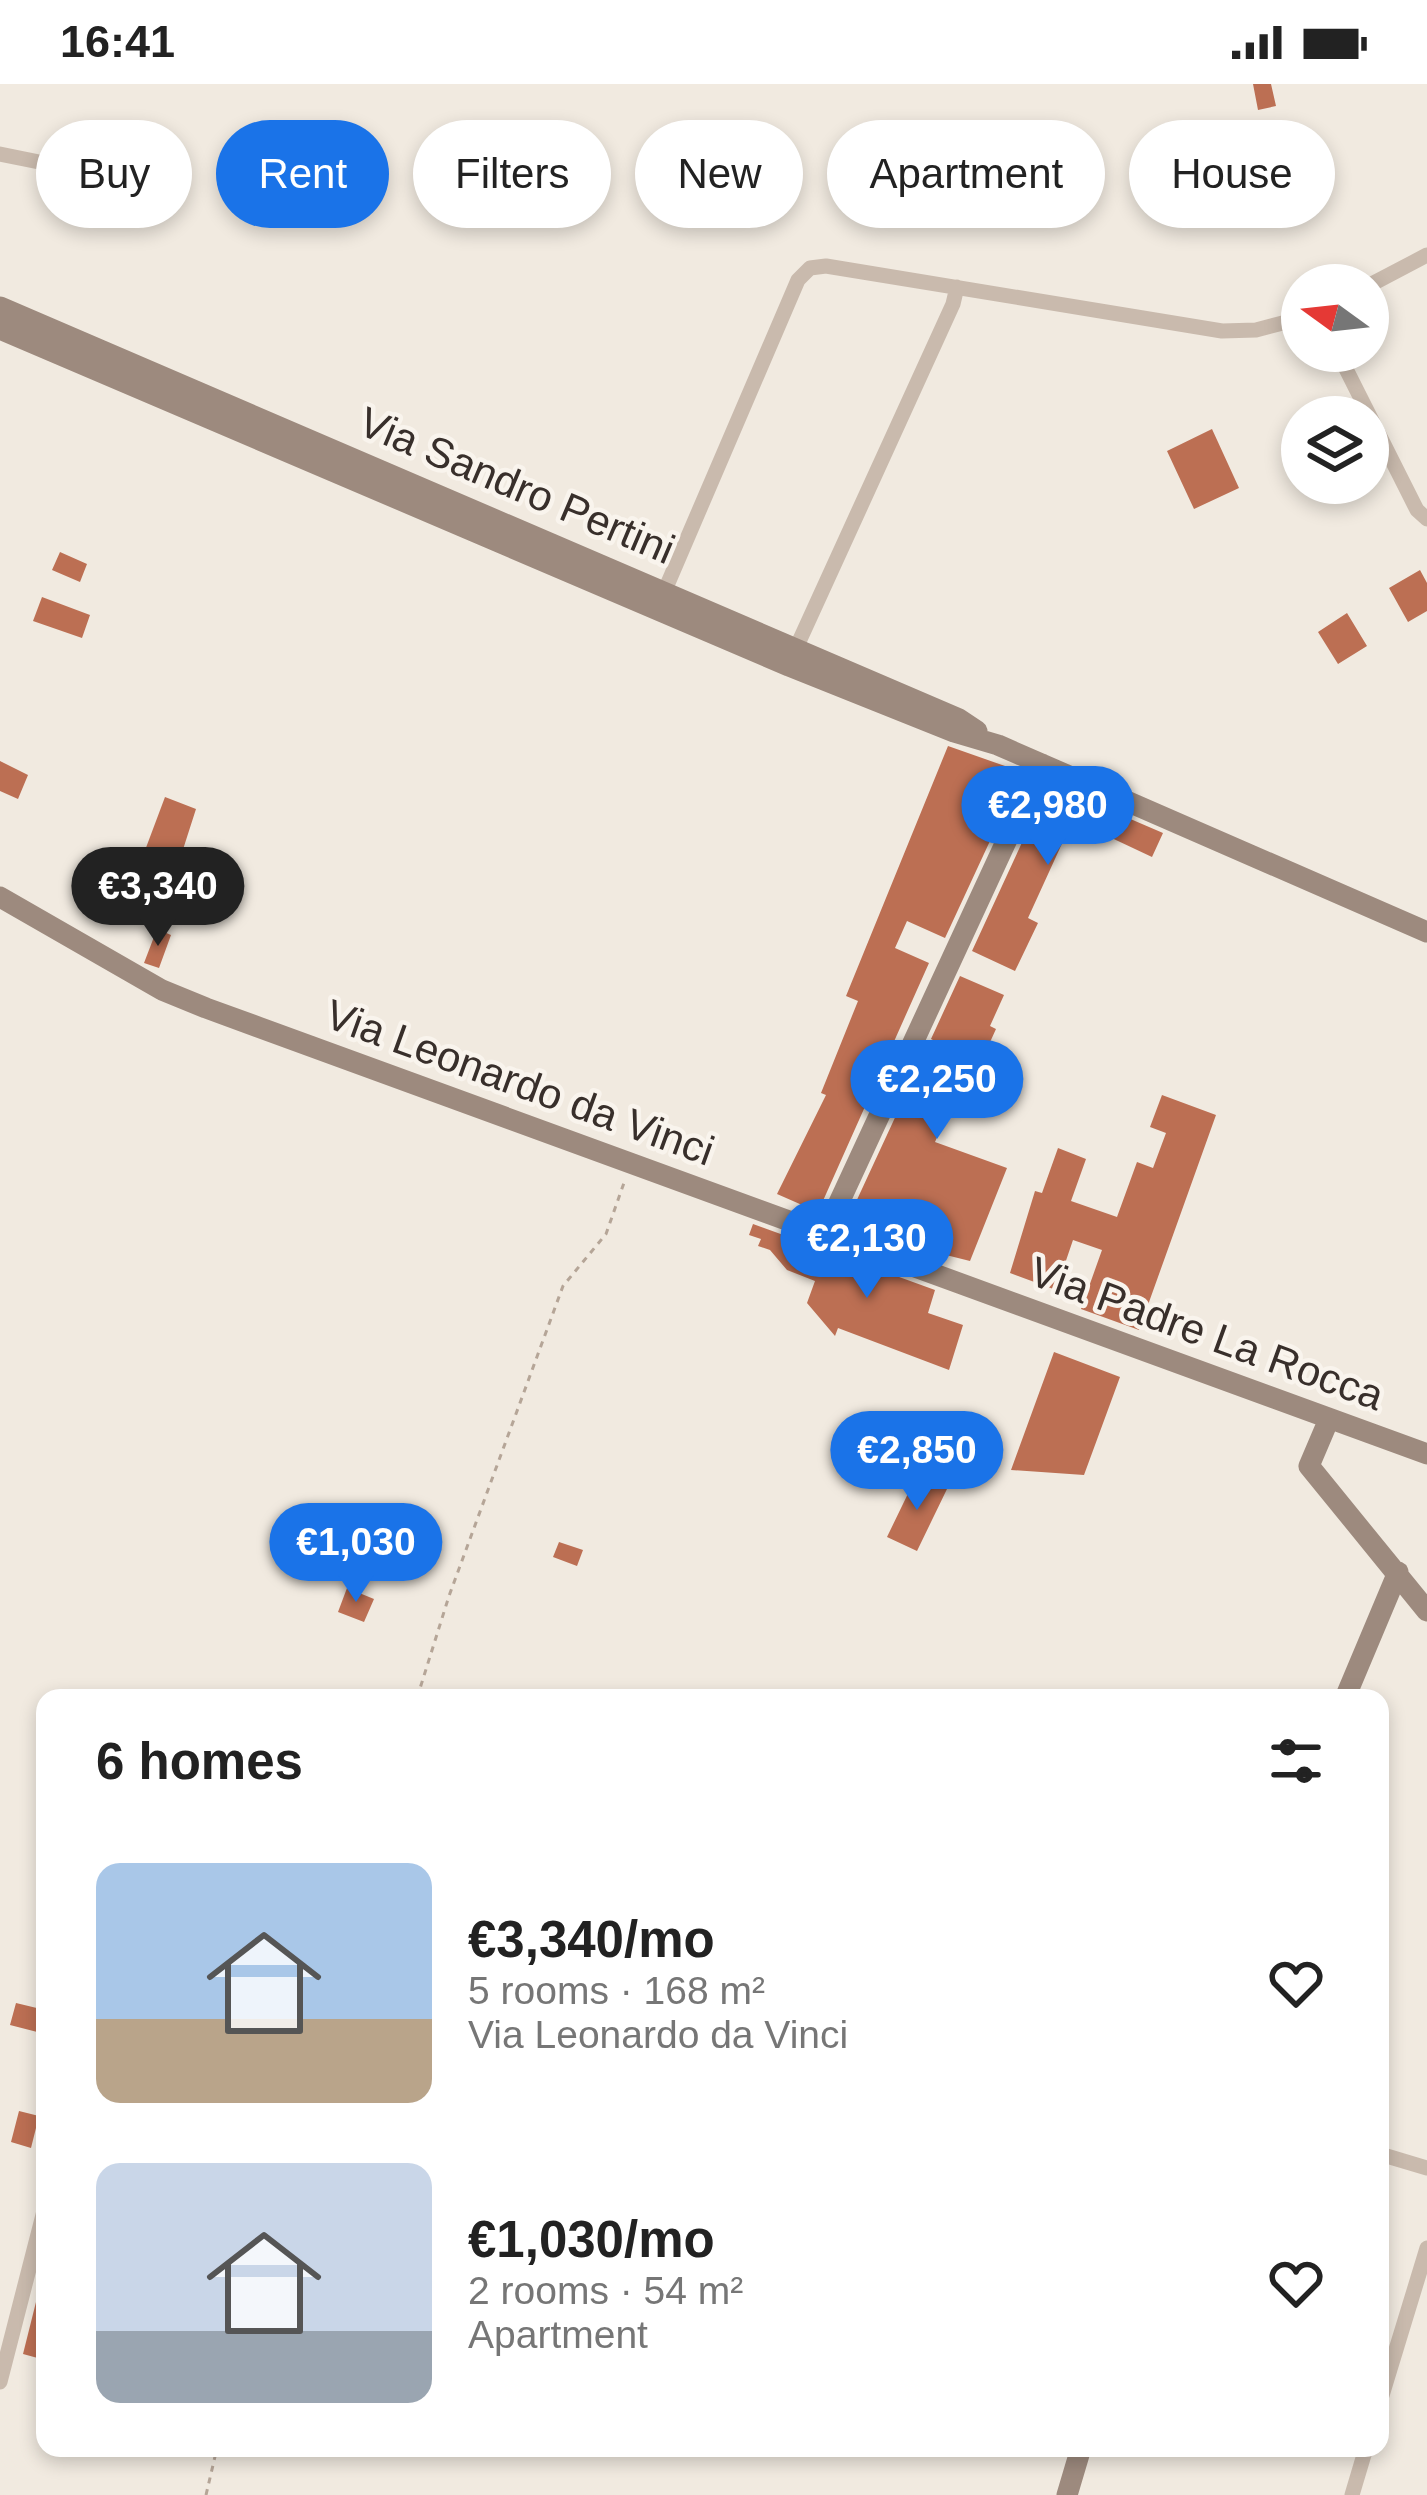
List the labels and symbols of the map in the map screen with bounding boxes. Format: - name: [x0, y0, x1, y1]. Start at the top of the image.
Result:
- north arrow: [1281, 264, 1389, 372]
- street label: Via Sandro Pertini: [352, 398, 681, 573]
- pin: €2,980: [950, 766, 1146, 868]
- pin: €3,340: [60, 847, 256, 949]
- street label: Via Leonardo da Vinci: [319, 990, 720, 1175]
- pin: €2,250: [839, 1040, 1035, 1142]
- pin: €2,130: [769, 1199, 965, 1301]
- street label: Via Padre La Rocca: [1024, 1248, 1391, 1420]
- pin: €2,850: [819, 1411, 1015, 1513]
- pin: €1,030: [258, 1503, 454, 1605]

